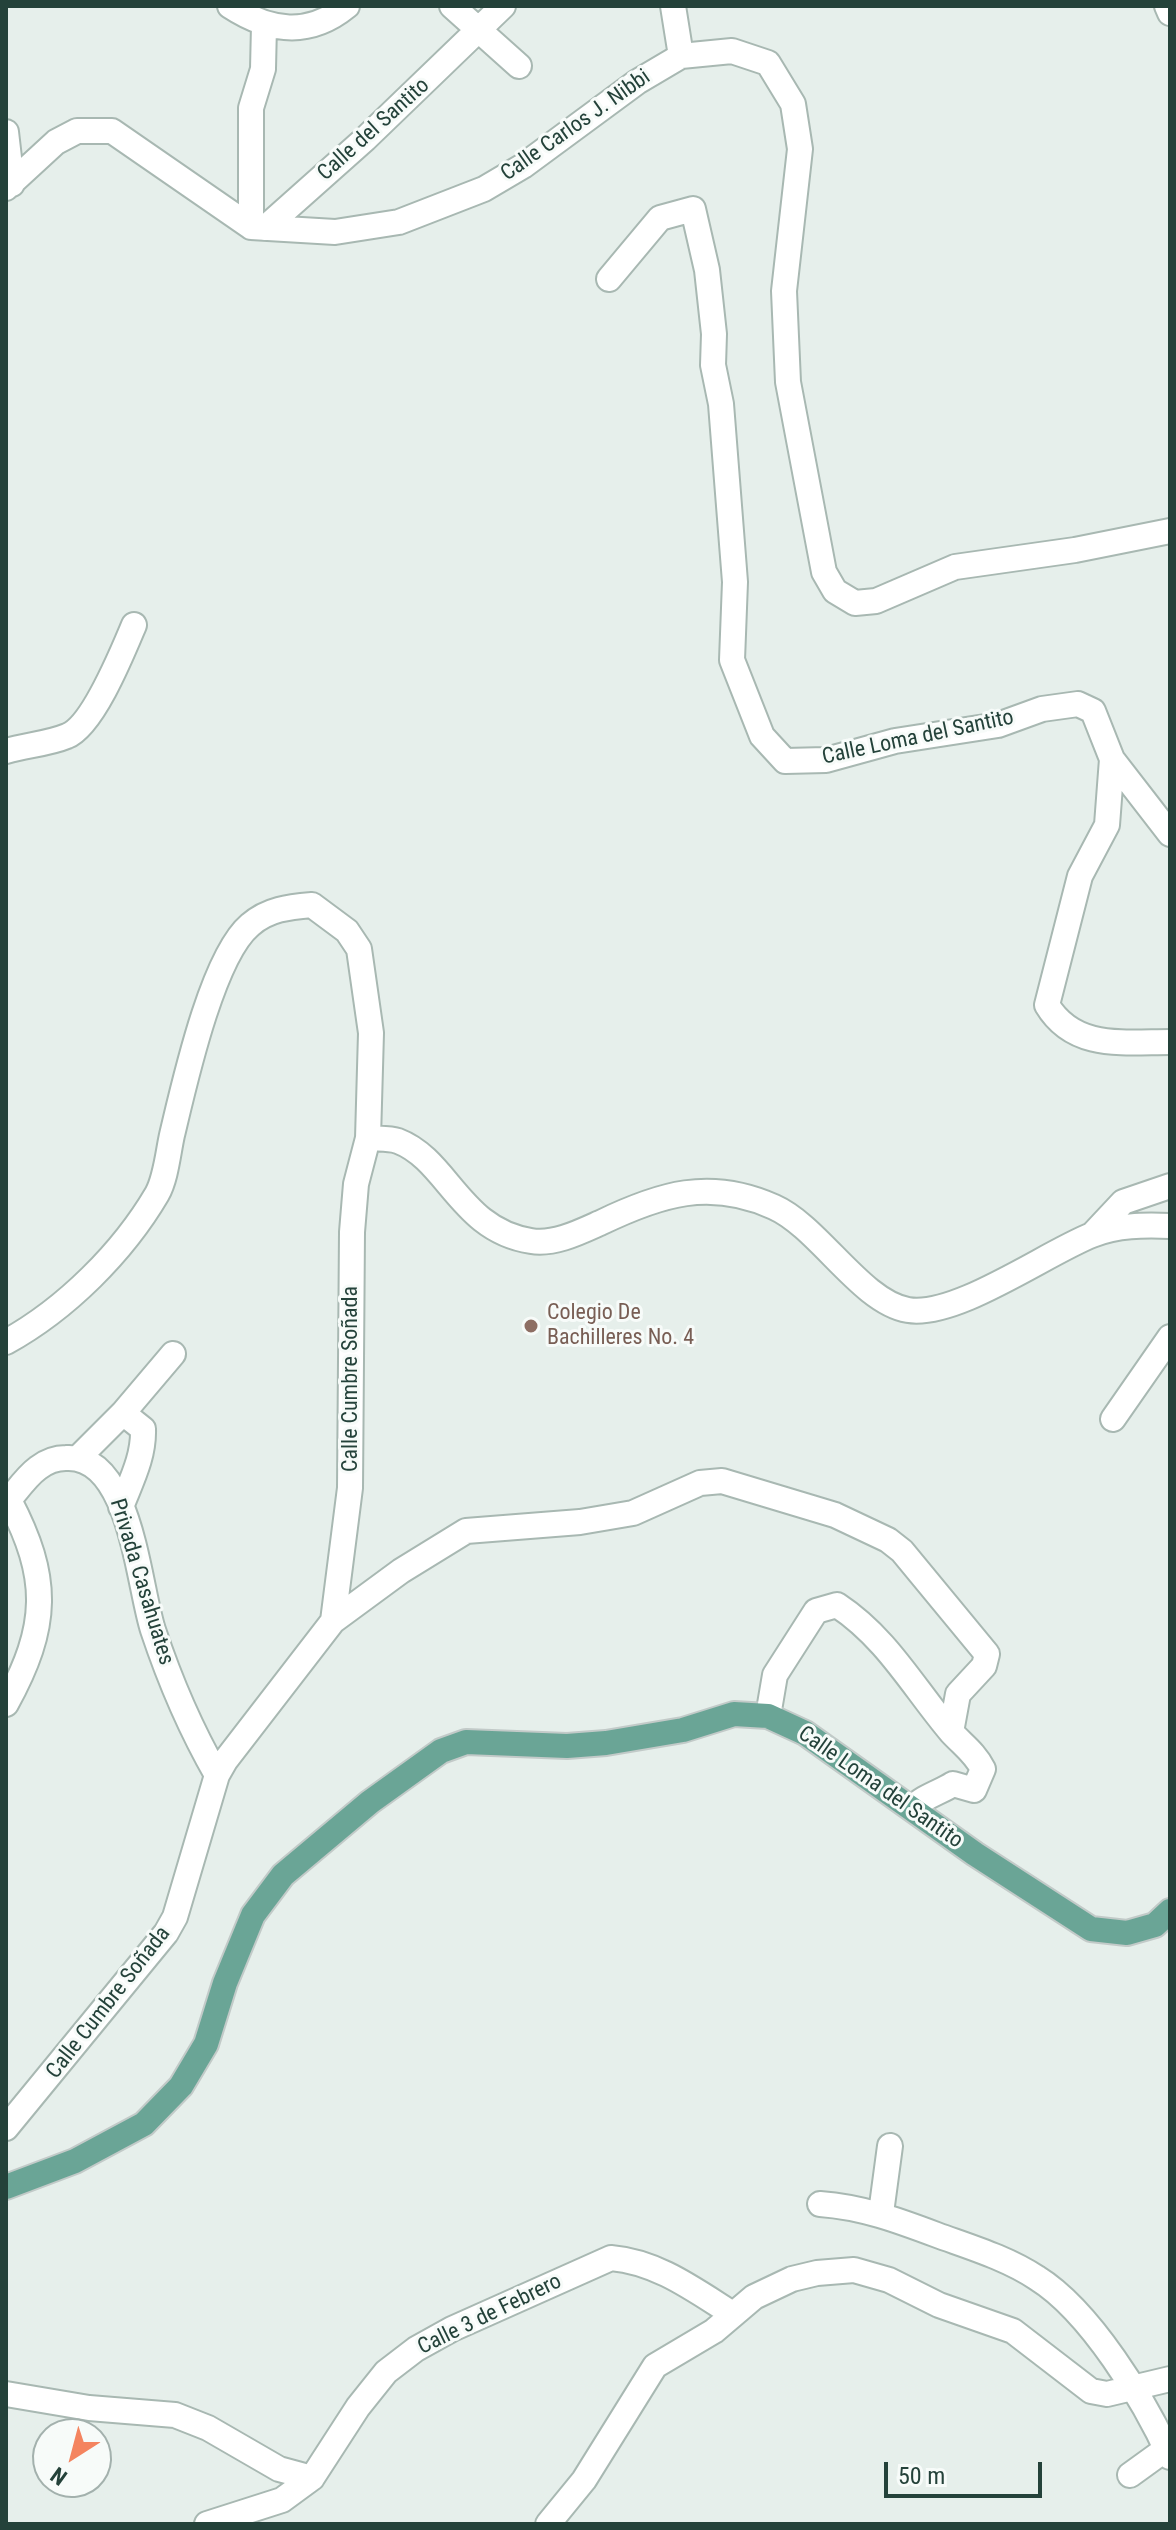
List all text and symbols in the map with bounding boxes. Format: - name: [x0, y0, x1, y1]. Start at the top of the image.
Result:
- street label: Calle Carlos J. Nibbi: [496, 65, 656, 187]
- street label: Calle del Santito: [313, 73, 435, 187]
- street label: Calle Loma del Santito: [820, 705, 1016, 771]
- street label: Calle Cumbre Soñada: [338, 1286, 364, 1472]
- place label: Colegio De Bachilleres No. 4: [547, 1300, 694, 1352]
- marker: Colegio De Bachilleres No. 4: [522, 1317, 540, 1335]
- street label: Privada Casahuates: [103, 1496, 179, 1668]
- street label: Calle Loma del Santito: [793, 1721, 967, 1855]
- street label: Calle Cumbre Soñada: [41, 1922, 177, 2084]
- street label: Calle 3 de Febrero: [414, 2269, 566, 2361]
- north arrow: [32, 2418, 112, 2498]
- scale bar: [888, 2446, 1046, 2496]
- text: N: [46, 2462, 72, 2490]
- text: 50 m: [898, 2462, 945, 2490]

